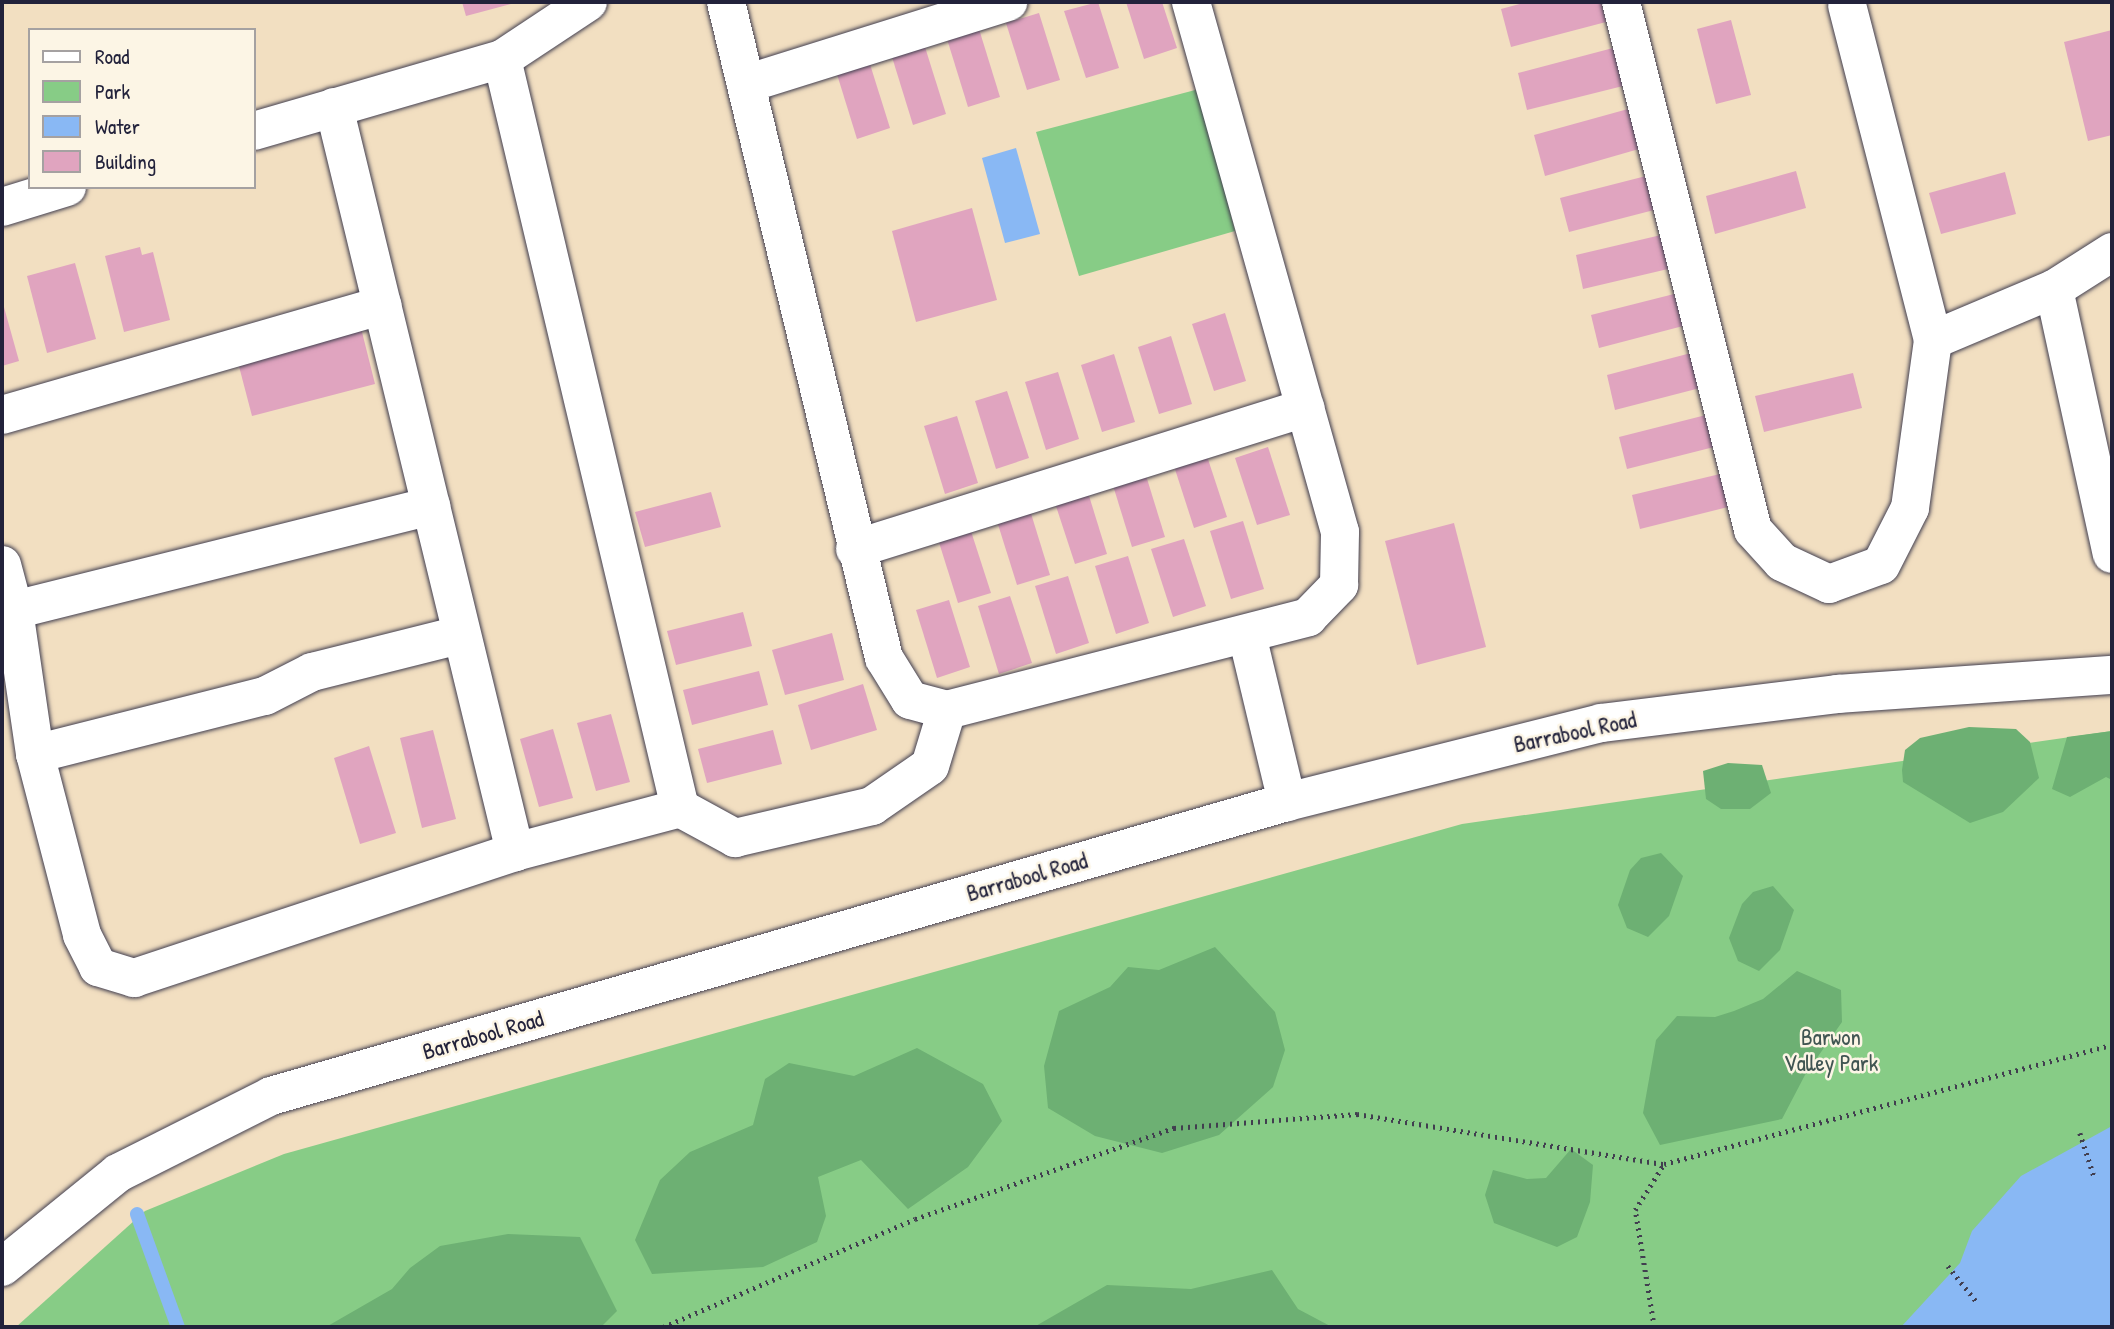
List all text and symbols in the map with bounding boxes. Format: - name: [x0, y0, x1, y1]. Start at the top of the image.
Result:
- legend: [28, 28, 256, 189]
- text: Road: [95, 42, 129, 71]
- text: Park: [95, 77, 130, 106]
- text: Water: [95, 112, 140, 141]
- text: Building: [95, 147, 156, 176]
- street label: Barrabool Road: [1511, 706, 1639, 758]
- street label: Barrabool Road: [963, 847, 1091, 907]
- street label: Barrabool Road: [419, 1005, 547, 1065]
- park label: Barwon Valley Park: [1784, 1023, 1878, 1077]

